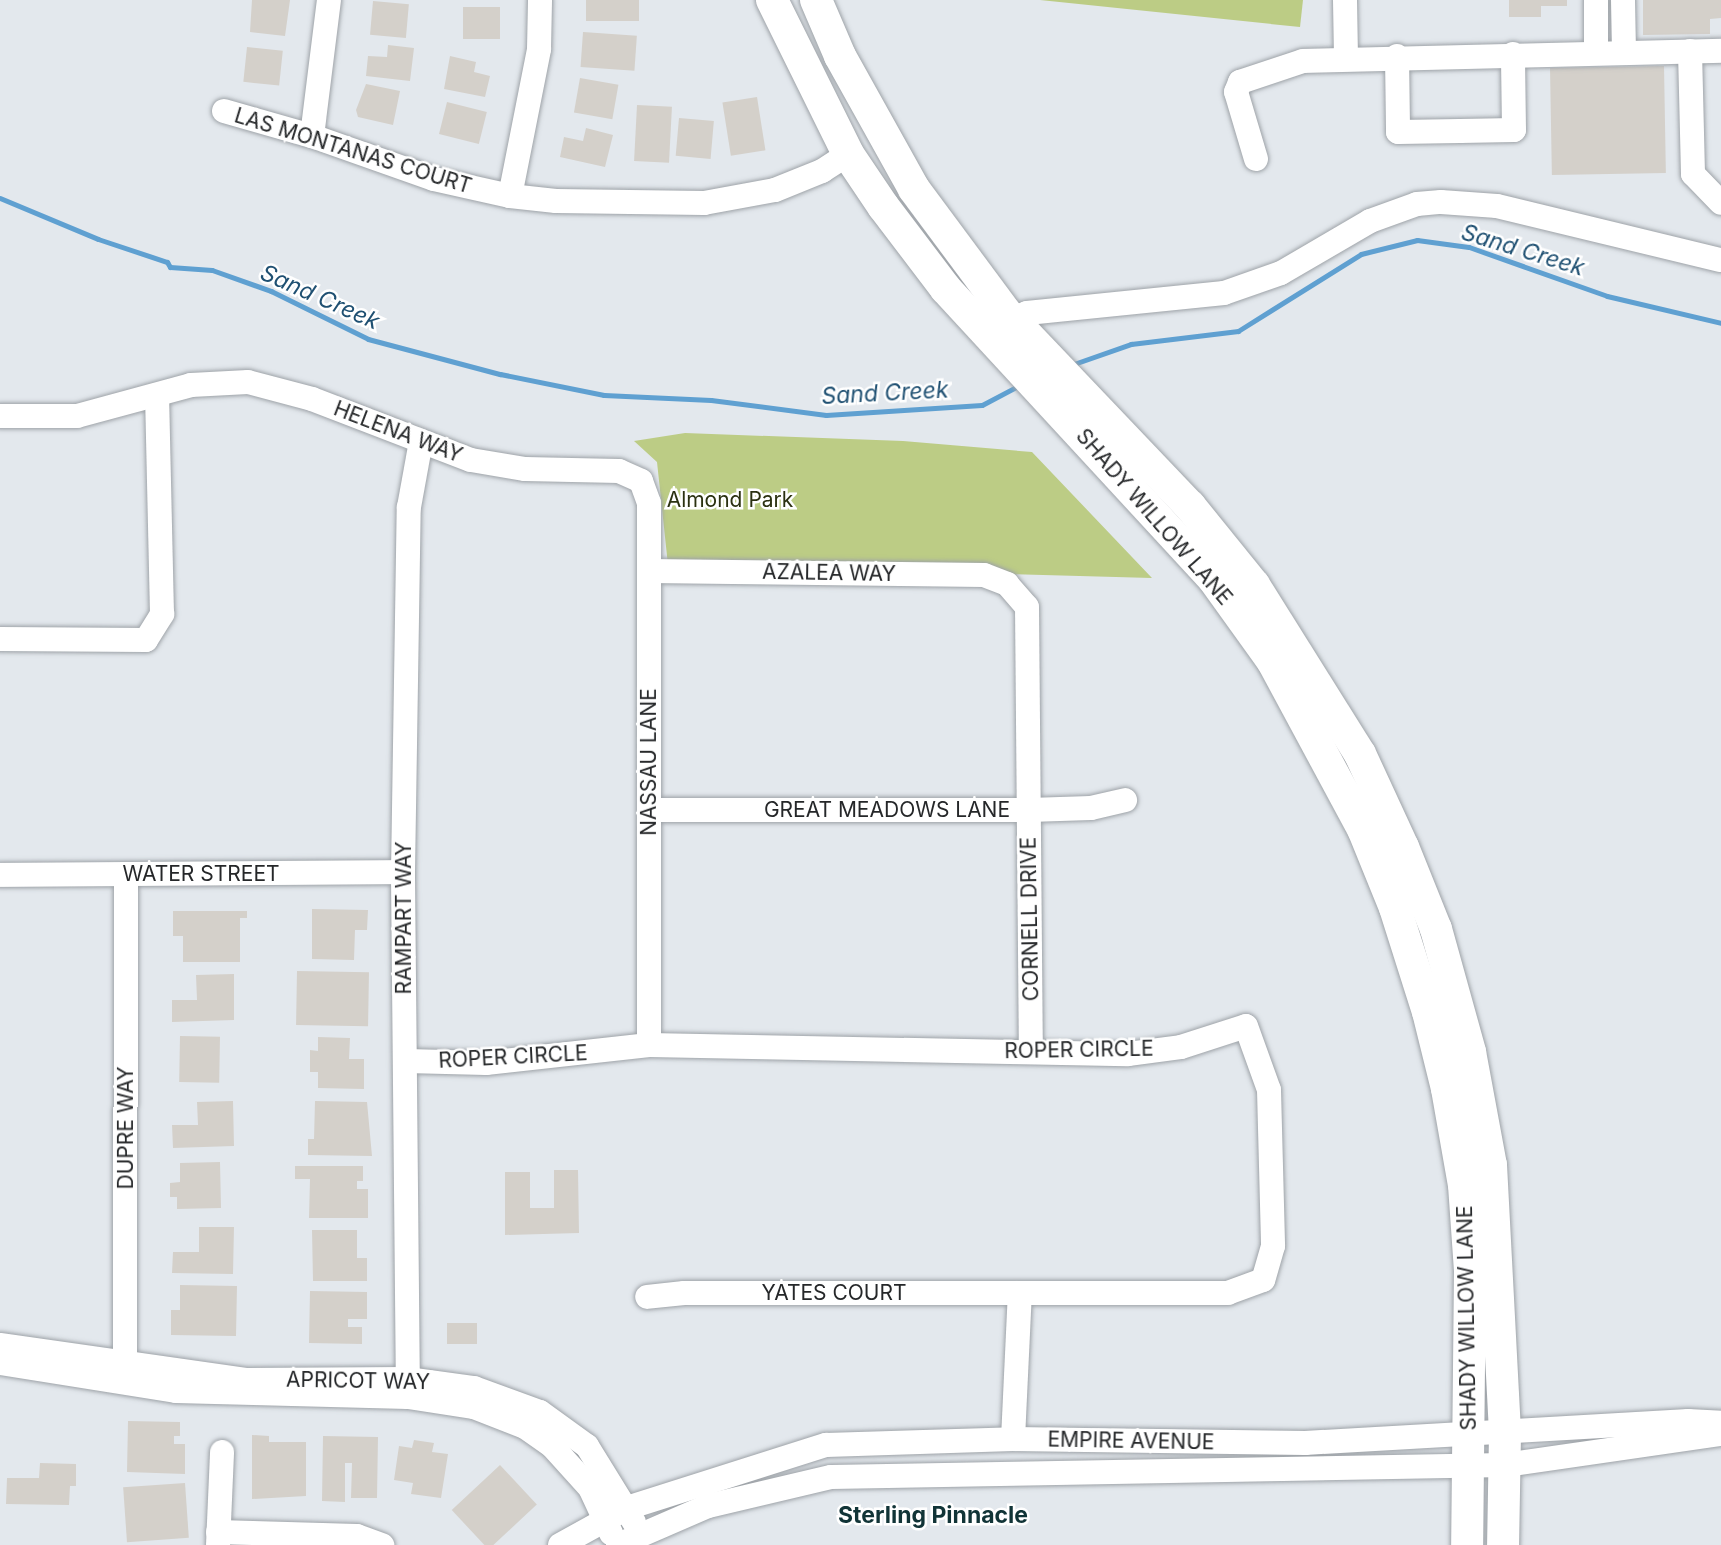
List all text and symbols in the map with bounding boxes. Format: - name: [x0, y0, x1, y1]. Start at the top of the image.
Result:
- street label: LAS MONTANAS COURT: [231, 103, 475, 199]
- water label: Sand Creek: [1458, 218, 1588, 282]
- water label: Sand Creek: [256, 259, 384, 335]
- water label: Sand Creek: [821, 376, 949, 410]
- street label: HELENA WAY: [330, 396, 466, 468]
- street label: SHADY WILLOW LANE: [1071, 424, 1237, 610]
- park label: Almond Park: [667, 487, 793, 513]
- street label: AZALEA WAY: [762, 559, 896, 587]
- street label: NASSAU LANE: [636, 688, 662, 836]
- street label: GREAT MEADOWS LANE: [764, 797, 1010, 823]
- street label: CORNELL DRIVE: [1016, 837, 1044, 1001]
- street label: RAMPART WAY: [391, 842, 417, 994]
- street label: WATER STREET: [122, 861, 280, 887]
- street label: ROPER CIRCLE: [1004, 1036, 1154, 1064]
- street label: ROPER CIRCLE: [438, 1041, 588, 1073]
- street label: DUPRE WAY: [113, 1067, 139, 1189]
- street label: SHADY WILLOW LANE: [1452, 1205, 1482, 1431]
- street label: YATES COURT: [761, 1280, 907, 1306]
- street label: APRICOT WAY: [286, 1367, 430, 1395]
- street label: EMPIRE AVENUE: [1047, 1427, 1215, 1455]
- district label: Sterling Pinnacle: [838, 1501, 1028, 1529]

